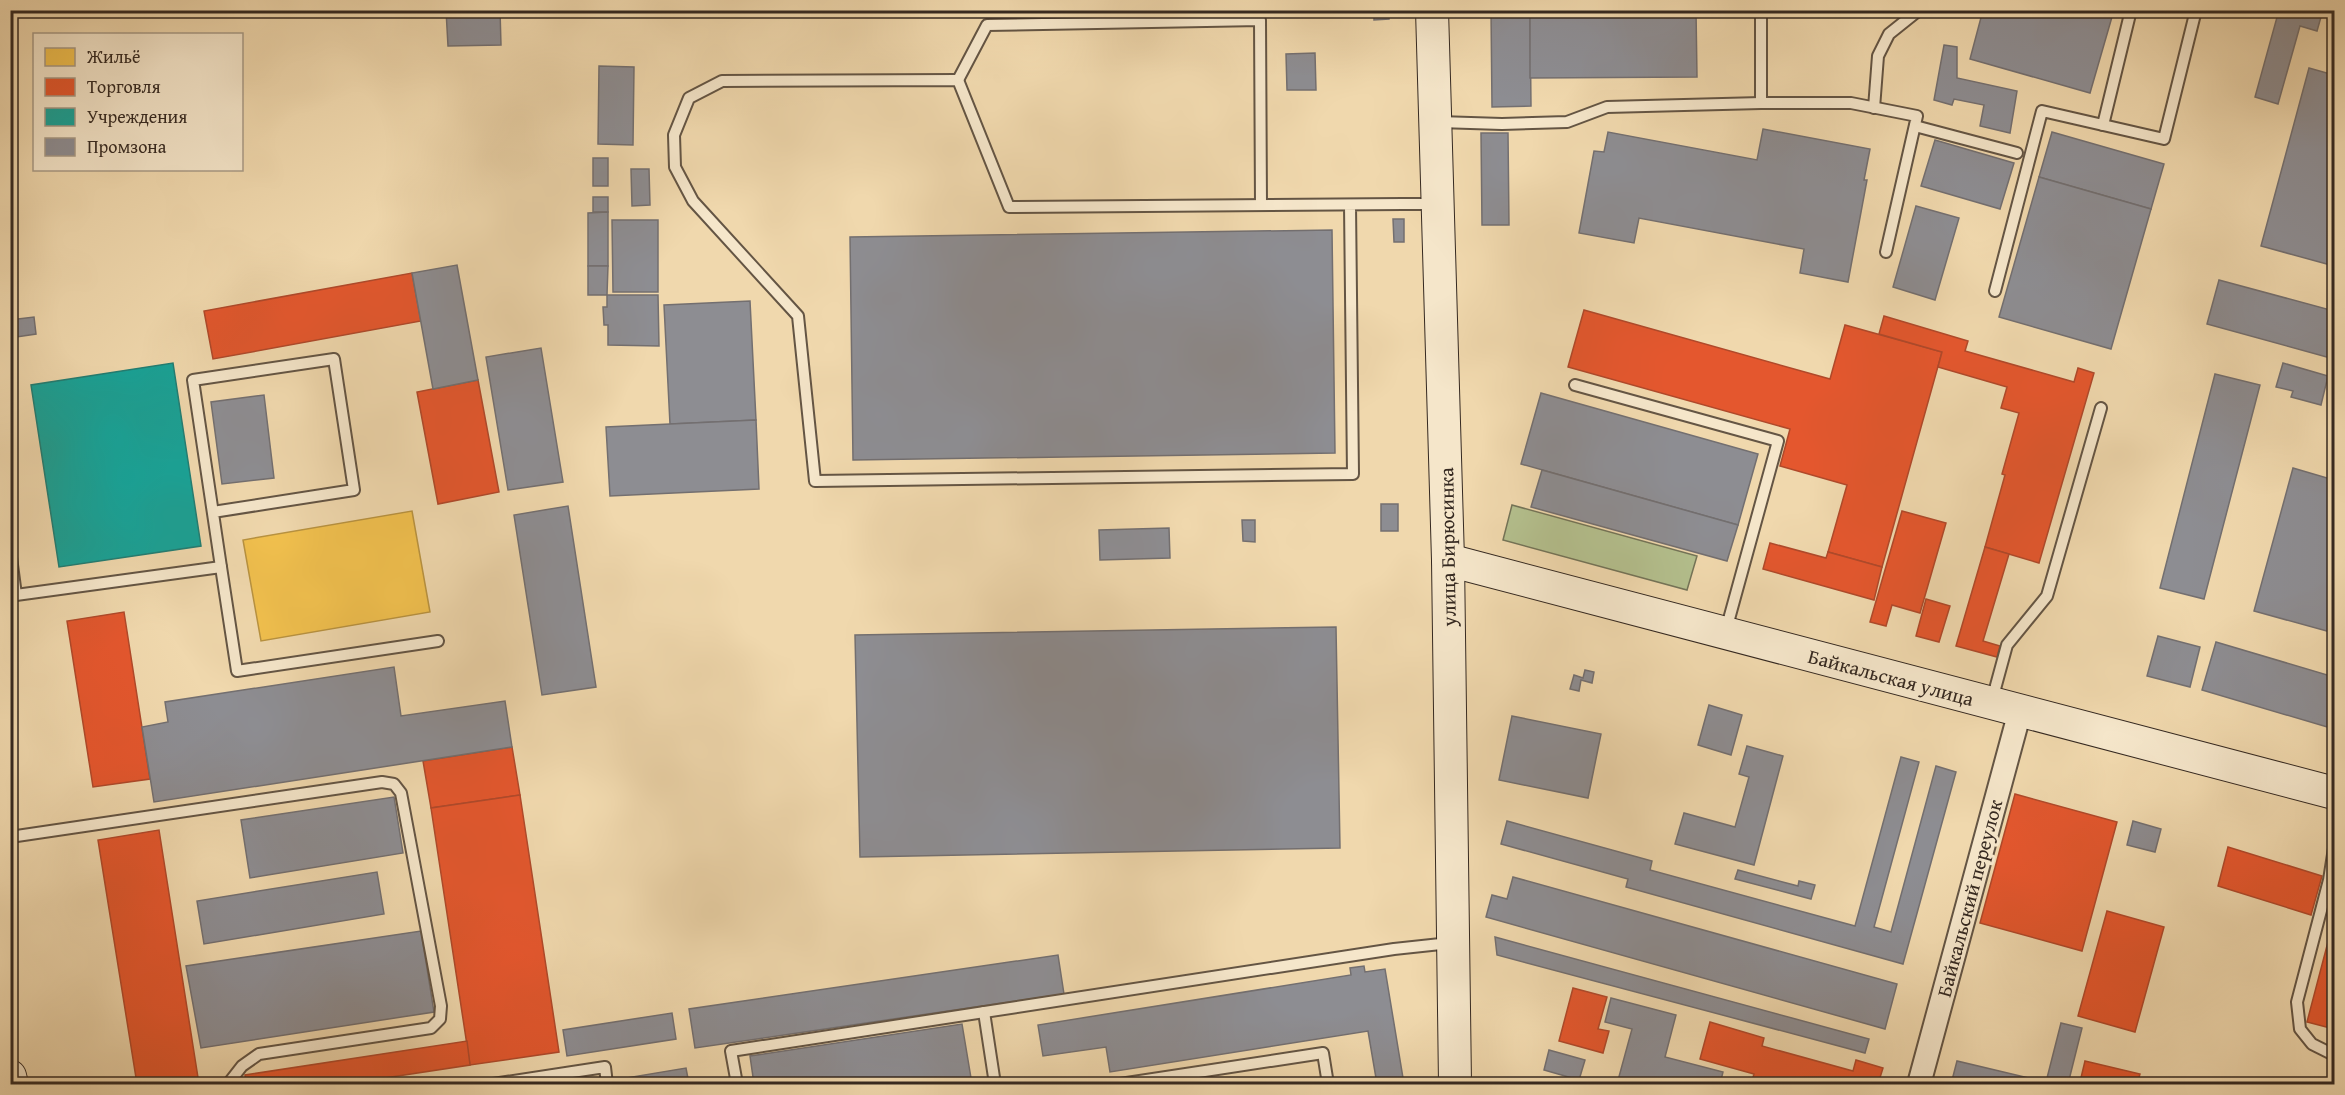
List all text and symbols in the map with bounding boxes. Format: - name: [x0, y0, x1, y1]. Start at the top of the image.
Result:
- legend: [33, 33, 243, 171]
- text: Жильё: [86, 43, 141, 70]
- text: Торговля: [87, 73, 161, 100]
- text: Учреждения: [87, 103, 187, 130]
- text: Промзона: [87, 133, 167, 160]
- street label: улица Бирюсинка: [1431, 467, 1463, 628]
- street label: Байкальская улица: [1805, 641, 1978, 713]
- street label: Байкальский переулок: [1929, 795, 2009, 1000]

